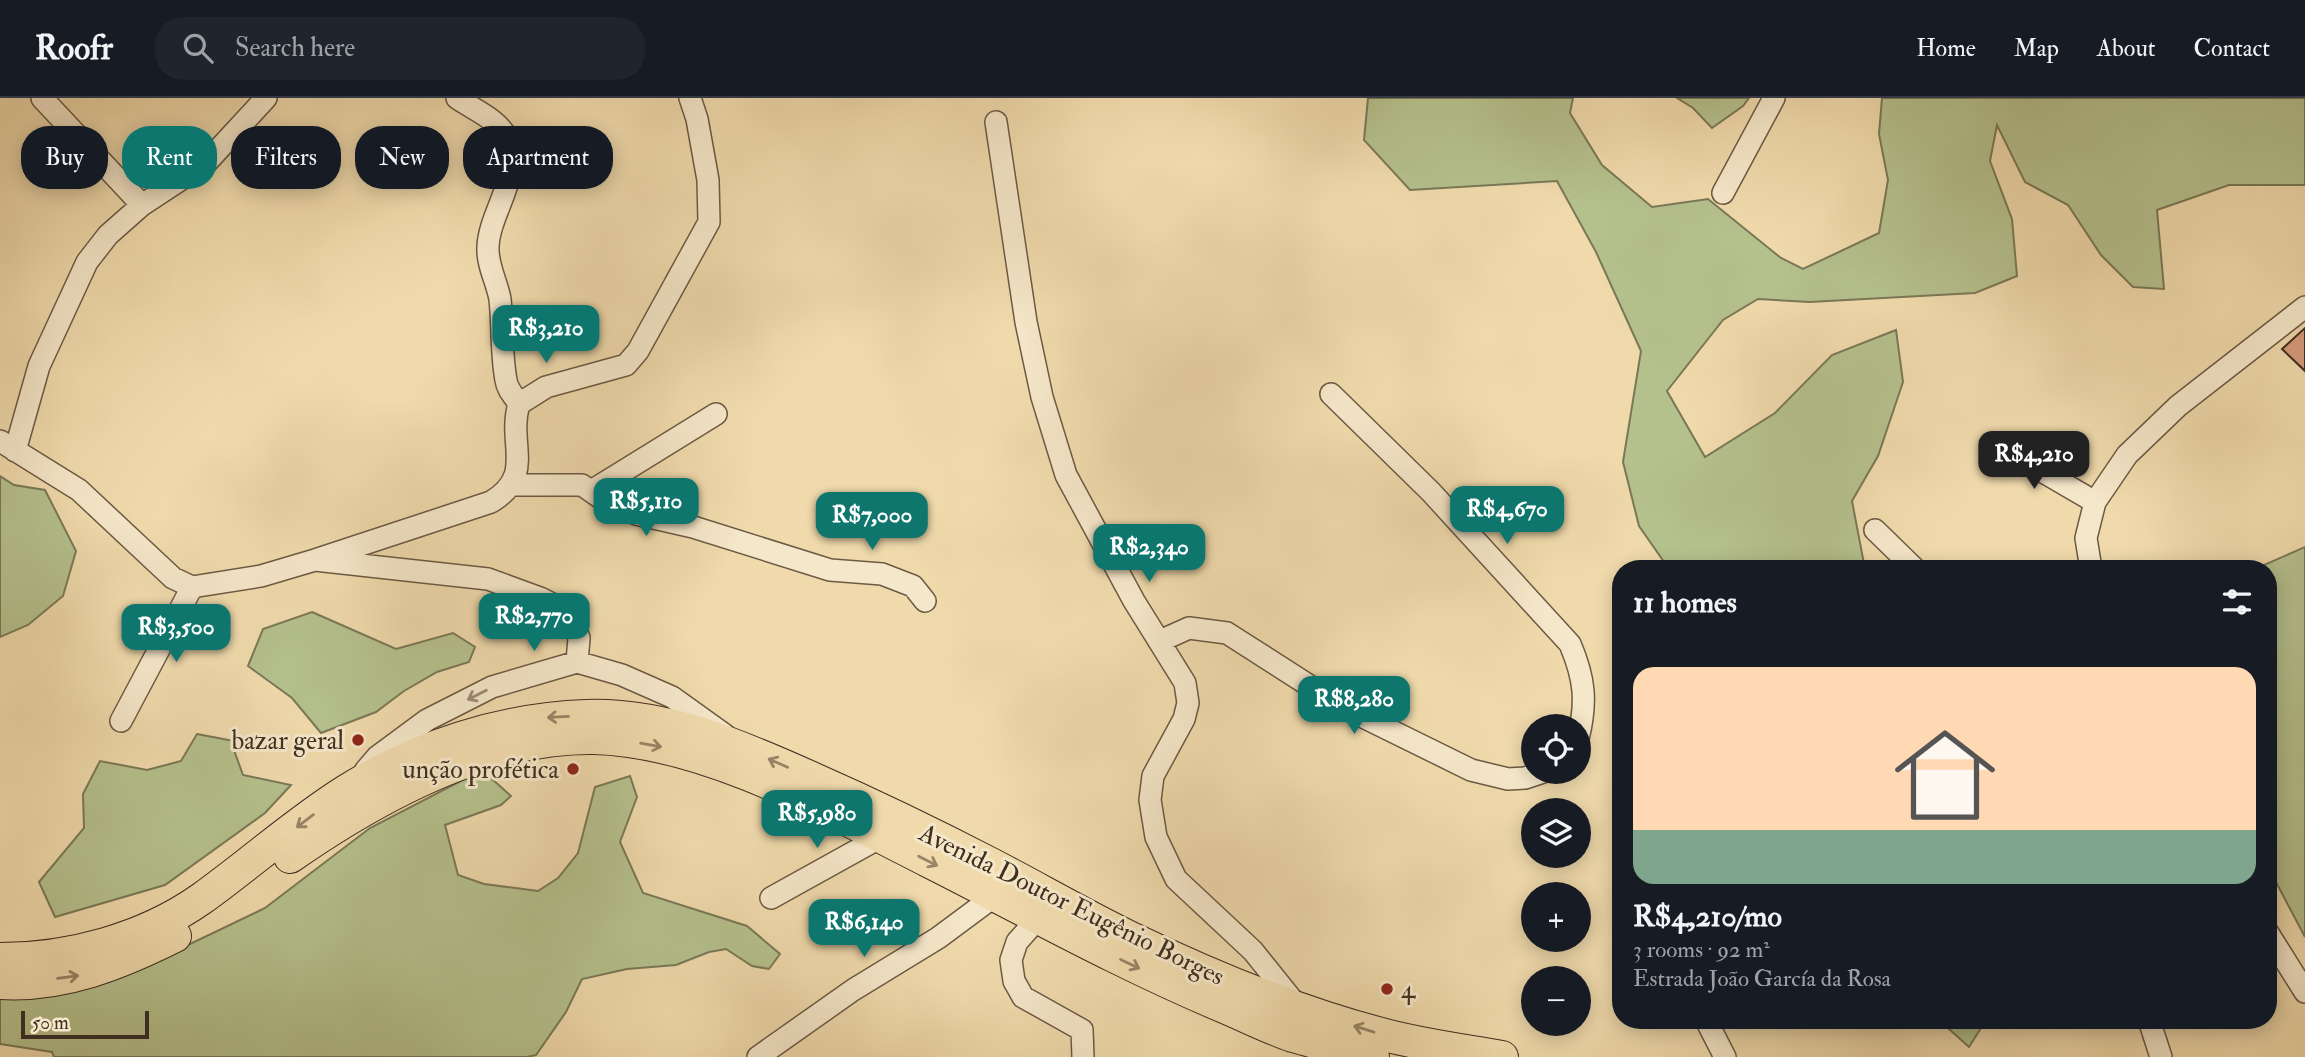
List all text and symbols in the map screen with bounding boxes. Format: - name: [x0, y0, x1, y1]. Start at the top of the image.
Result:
- search box: [155, 17, 645, 80]
- text: Roofr: [35, 28, 113, 69]
- icon: search: [179, 29, 217, 67]
- text: Search here: [235, 32, 355, 64]
- text: Home: [1916, 33, 1976, 64]
- text: Map: [2014, 33, 2059, 64]
- text: About: [2097, 33, 2156, 64]
- text: Contact: [2194, 33, 2270, 64]
- chip: Buy: [21, 126, 108, 189]
- chip: Rent: [122, 126, 217, 189]
- chip: Filters: [231, 126, 341, 189]
- chip: New: [355, 126, 449, 189]
- chip: Apartment: [463, 126, 613, 189]
- pin: R$3,210: [481, 306, 611, 365]
- text: R$3,210: [508, 313, 584, 342]
- pin: R$4,210: [1969, 432, 2099, 491]
- text: R$4,210: [1994, 439, 2074, 468]
- pin: R$5,110: [581, 478, 711, 538]
- text: R$5,110: [610, 486, 682, 515]
- pin: R$4,670: [1442, 486, 1572, 546]
- pin: R$7,000: [807, 492, 937, 552]
- text: R$4,670: [1466, 494, 1548, 523]
- text: R$7,000: [832, 500, 912, 529]
- pin: R$2,340: [1084, 524, 1214, 584]
- text: R$2,340: [1109, 532, 1189, 561]
- icon: filters: [2218, 583, 2256, 621]
- text: 11 homes: [1633, 584, 1737, 621]
- pin: R$2,770: [469, 594, 599, 653]
- text: R$2,770: [495, 601, 573, 630]
- pin: R$3,500: [111, 604, 241, 664]
- text: R$3,500: [138, 612, 214, 641]
- pin: R$8,280: [1289, 676, 1419, 736]
- text: R$8,280: [1314, 684, 1394, 713]
- one-way arrow: [467, 688, 488, 702]
- one-way arrow: [547, 711, 570, 724]
- icon: home: [1882, 712, 2008, 838]
- map controls: [1521, 714, 1591, 1036]
- button: locate: [1521, 714, 1591, 784]
- place label: bazar geral: [231, 725, 344, 757]
- marker: bazar geral: [350, 732, 366, 748]
- one-way arrow: [639, 738, 662, 752]
- place label: unção profética: [402, 754, 559, 787]
- one-way arrow: [768, 756, 789, 769]
- marker: unção profética: [565, 761, 581, 777]
- pin: R$5,980: [752, 790, 882, 850]
- text: R$5,980: [777, 798, 857, 827]
- button: layers: [1521, 798, 1591, 868]
- one-way arrow: [297, 813, 315, 828]
- street label: Avenida Doutor Eugênio Borges: [913, 816, 1230, 993]
- one-way arrow: [917, 854, 938, 868]
- button: +: [1521, 882, 1591, 952]
- text: R$4,210/mo: [1633, 898, 1782, 935]
- pin: R$6,140: [799, 900, 929, 959]
- text: R$6,140: [825, 907, 903, 936]
- text: 3 rooms · 92 m²: [1633, 935, 1770, 964]
- one-way arrow: [1119, 957, 1140, 971]
- text: Estrada João García da Rosa: [1633, 964, 1891, 993]
- button: −: [1521, 966, 1591, 1036]
- one-way arrow: [56, 970, 79, 983]
- place label: 4: [1401, 974, 1416, 1006]
- marker: 4: [1379, 981, 1395, 997]
- scale bar: [21, 1008, 149, 1040]
- text: 50 m: [32, 1011, 69, 1035]
- one-way arrow: [1353, 1022, 1375, 1034]

